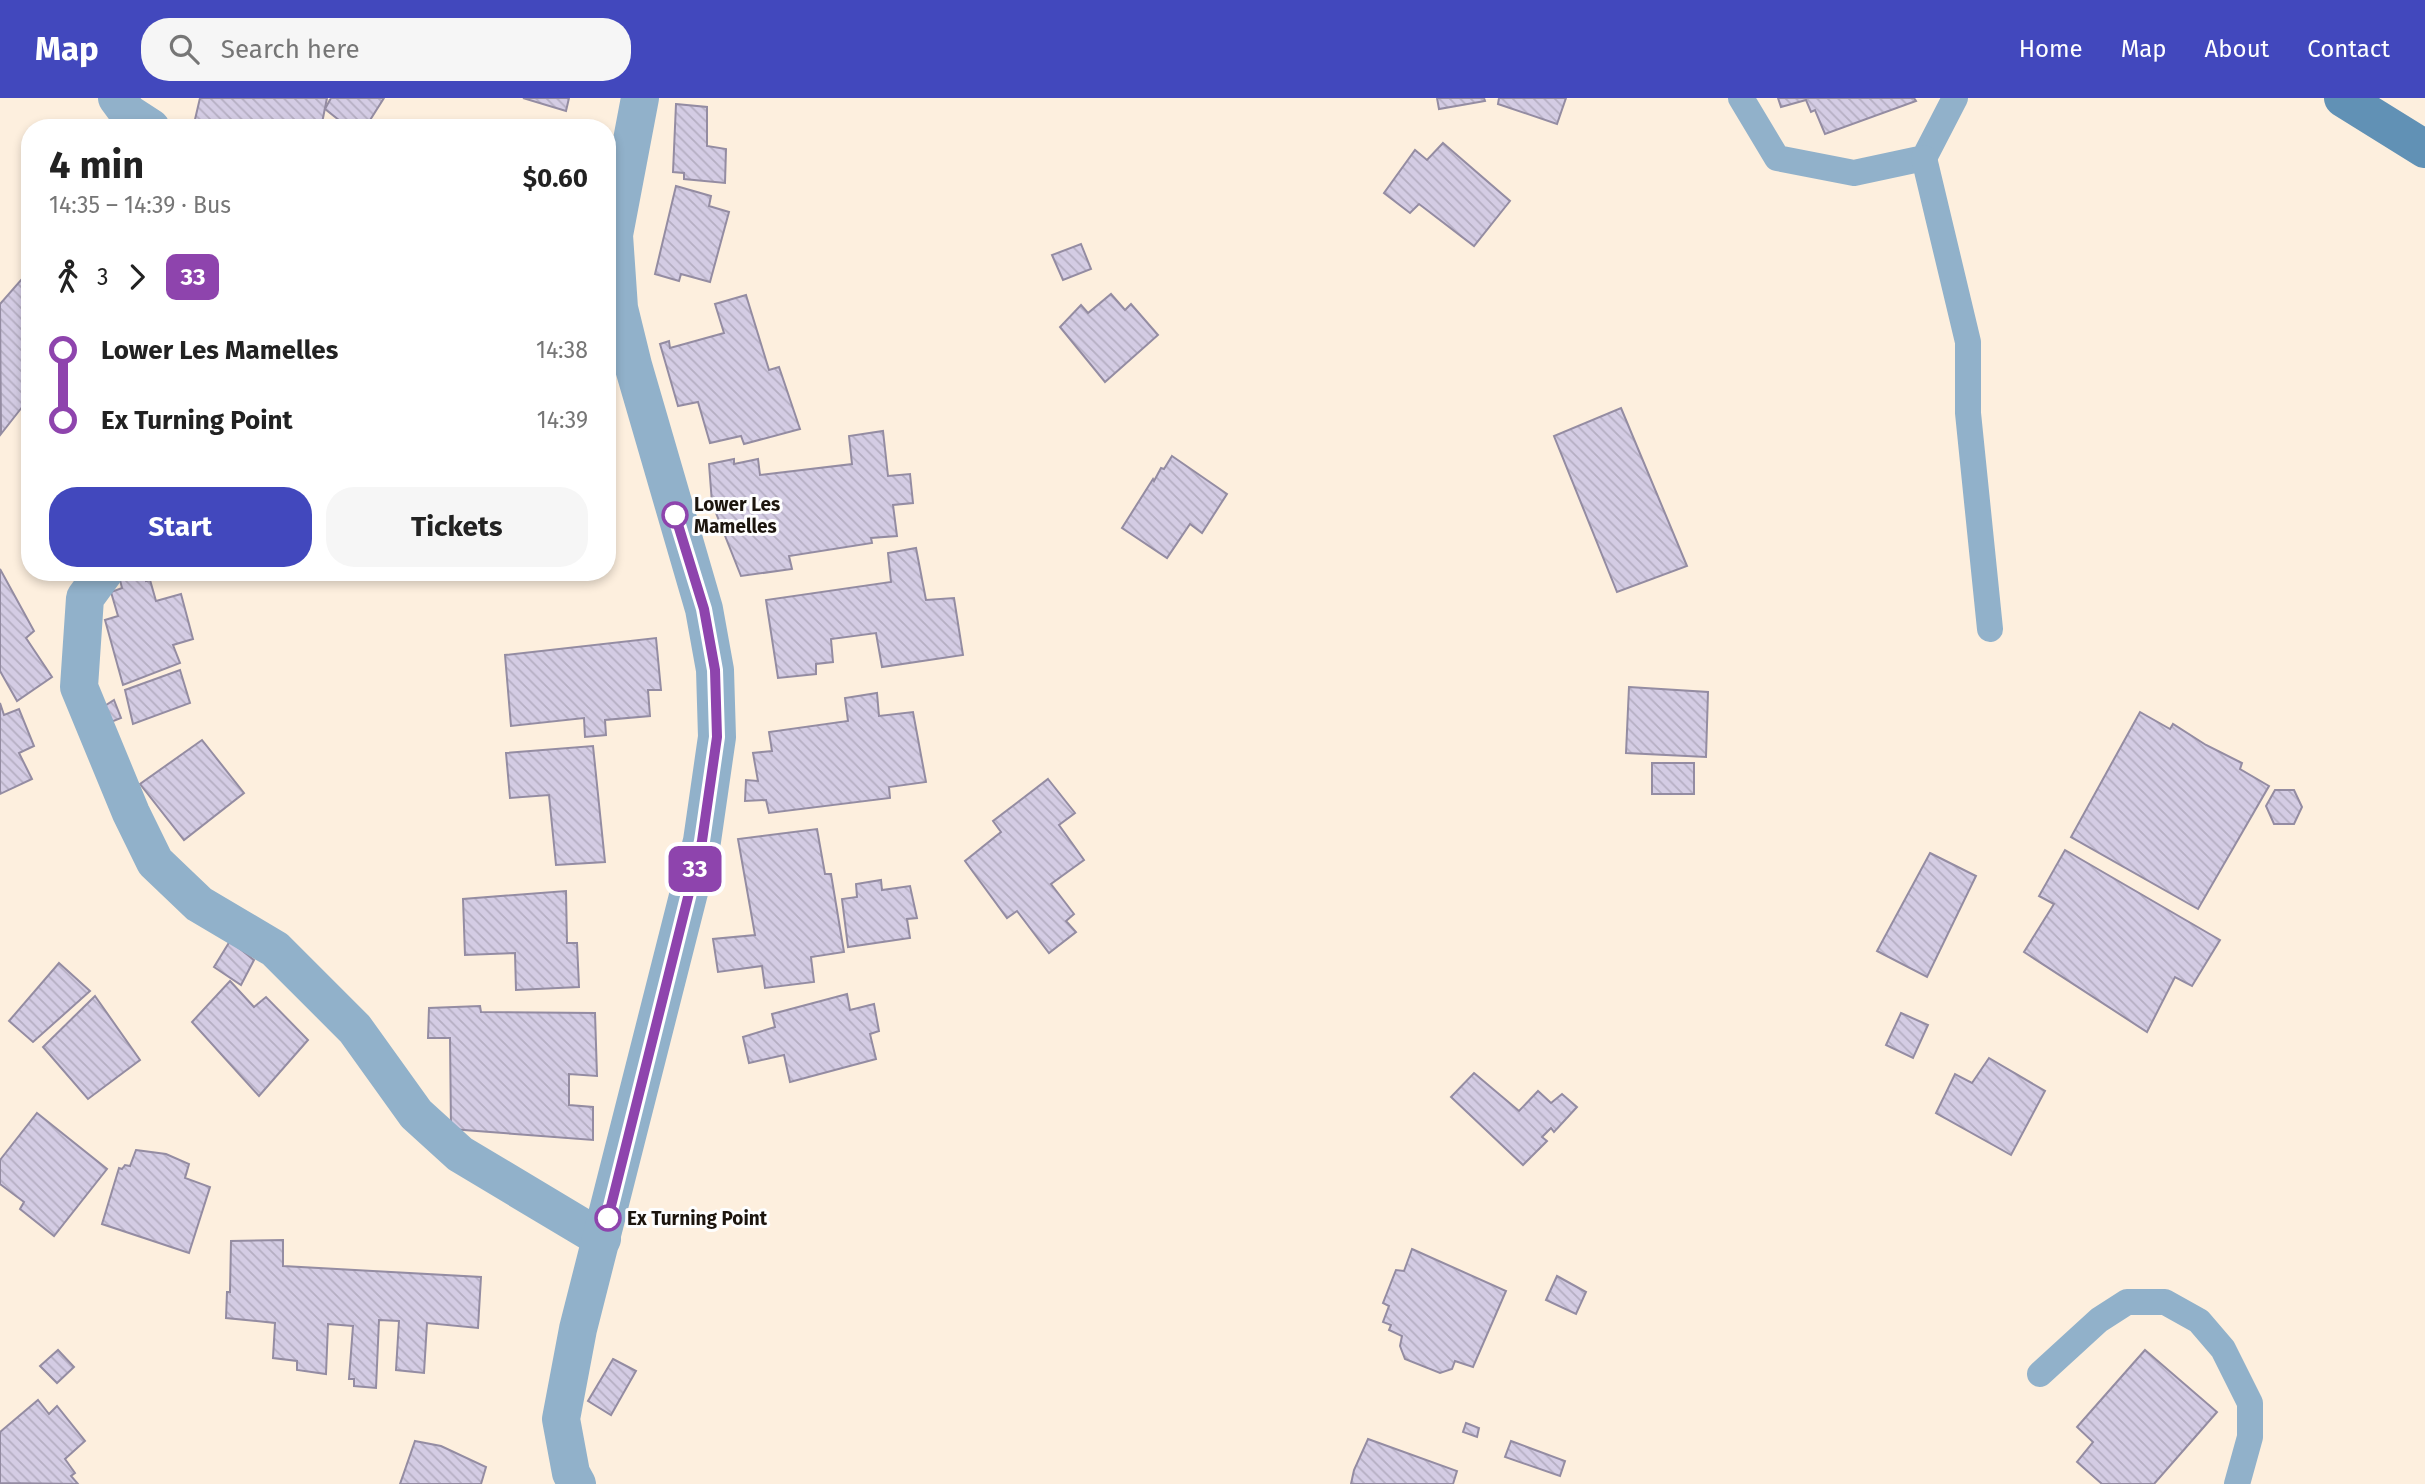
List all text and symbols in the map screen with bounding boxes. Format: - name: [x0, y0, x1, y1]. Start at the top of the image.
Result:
- search box: [141, 18, 631, 81]
- text: Map: [35, 29, 99, 69]
- icon: search: [165, 30, 203, 68]
- text: Search here: [221, 34, 360, 65]
- text: Home: [2019, 35, 2083, 63]
- text: Map: [2121, 35, 2167, 63]
- text: About: [2205, 35, 2269, 63]
- text: Contact: [2307, 35, 2390, 63]
- text: 4 min: [49, 142, 144, 188]
- text: $0.60: [523, 163, 588, 194]
- text: 14:35 – 14:39 · Bus: [49, 191, 231, 219]
- icon: walk: [49, 258, 87, 296]
- icon: forward: [118, 258, 156, 296]
- text: 3: [97, 263, 108, 291]
- text: 33: [180, 263, 205, 291]
- text: Lower Les Mamelles: [101, 335, 338, 366]
- text: 14:38: [536, 336, 588, 364]
- text: Ex Turning Point: [101, 405, 293, 436]
- text: 14:39: [537, 406, 588, 434]
- button: Start: [49, 487, 312, 567]
- button: Tickets: [326, 487, 588, 567]
- place label: Lower Les Mamelles: [694, 493, 780, 538]
- marker: Lower Les Mamelles: [662, 502, 688, 528]
- line badge: 33: [664, 846, 726, 892]
- text: 33: [683, 855, 707, 883]
- marker: Ex Turning Point: [595, 1205, 621, 1231]
- place label: Ex Turning Point: [627, 1207, 768, 1230]

